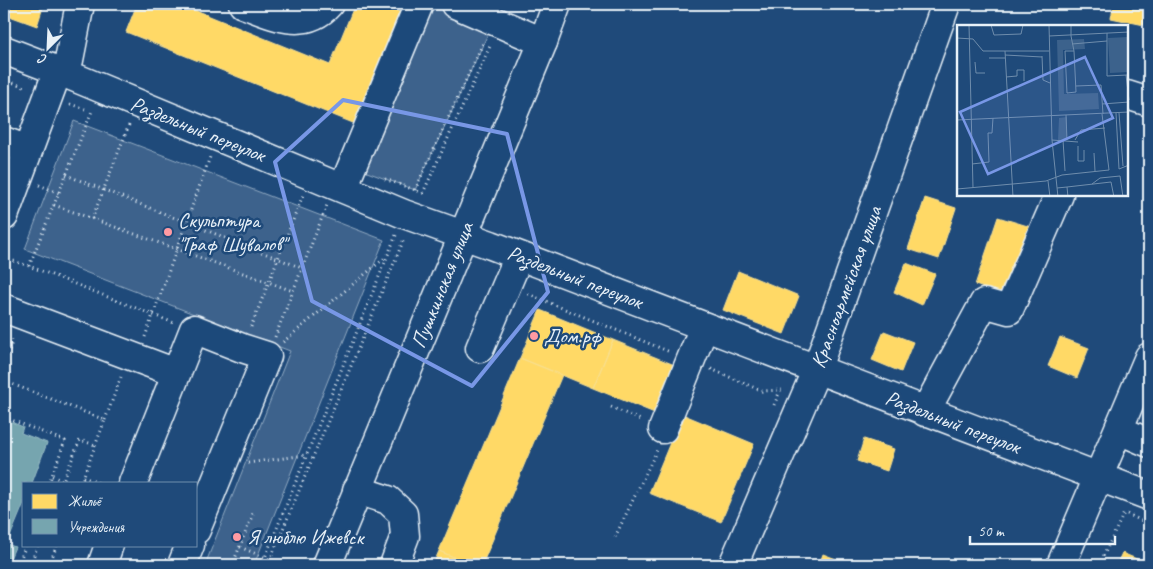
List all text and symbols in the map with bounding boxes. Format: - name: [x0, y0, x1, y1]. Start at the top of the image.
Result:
- north arrow: [22, 22, 72, 72]
- inset map: [957, 25, 1128, 196]
- text: С: [34, 49, 50, 69]
- street label: Раздельный переулок: [127, 90, 271, 170]
- street label: Красноармейская улица: [805, 201, 888, 371]
- place label: Скульптура "Граф Шувалов": [178, 207, 290, 257]
- street label: Пушкинская улица: [405, 217, 480, 352]
- marker: Скульптура "Граф Шувалов": [162, 226, 174, 238]
- street label: Раздельный переулок: [503, 239, 648, 316]
- place label: Дом.рф: [544, 323, 602, 349]
- marker: Дом.рф: [528, 330, 540, 342]
- street label: Раздельный переулок: [881, 384, 1026, 461]
- legend: [22, 482, 198, 546]
- text: Жильё: [68, 492, 103, 511]
- scale bar: [970, 514, 1116, 546]
- text: Учреждения: [68, 518, 125, 537]
- text: 50 m: [978, 522, 1005, 541]
- place label: Я люблю Ижевск: [247, 524, 365, 550]
- marker: Я люблю Ижевск: [231, 531, 243, 543]

